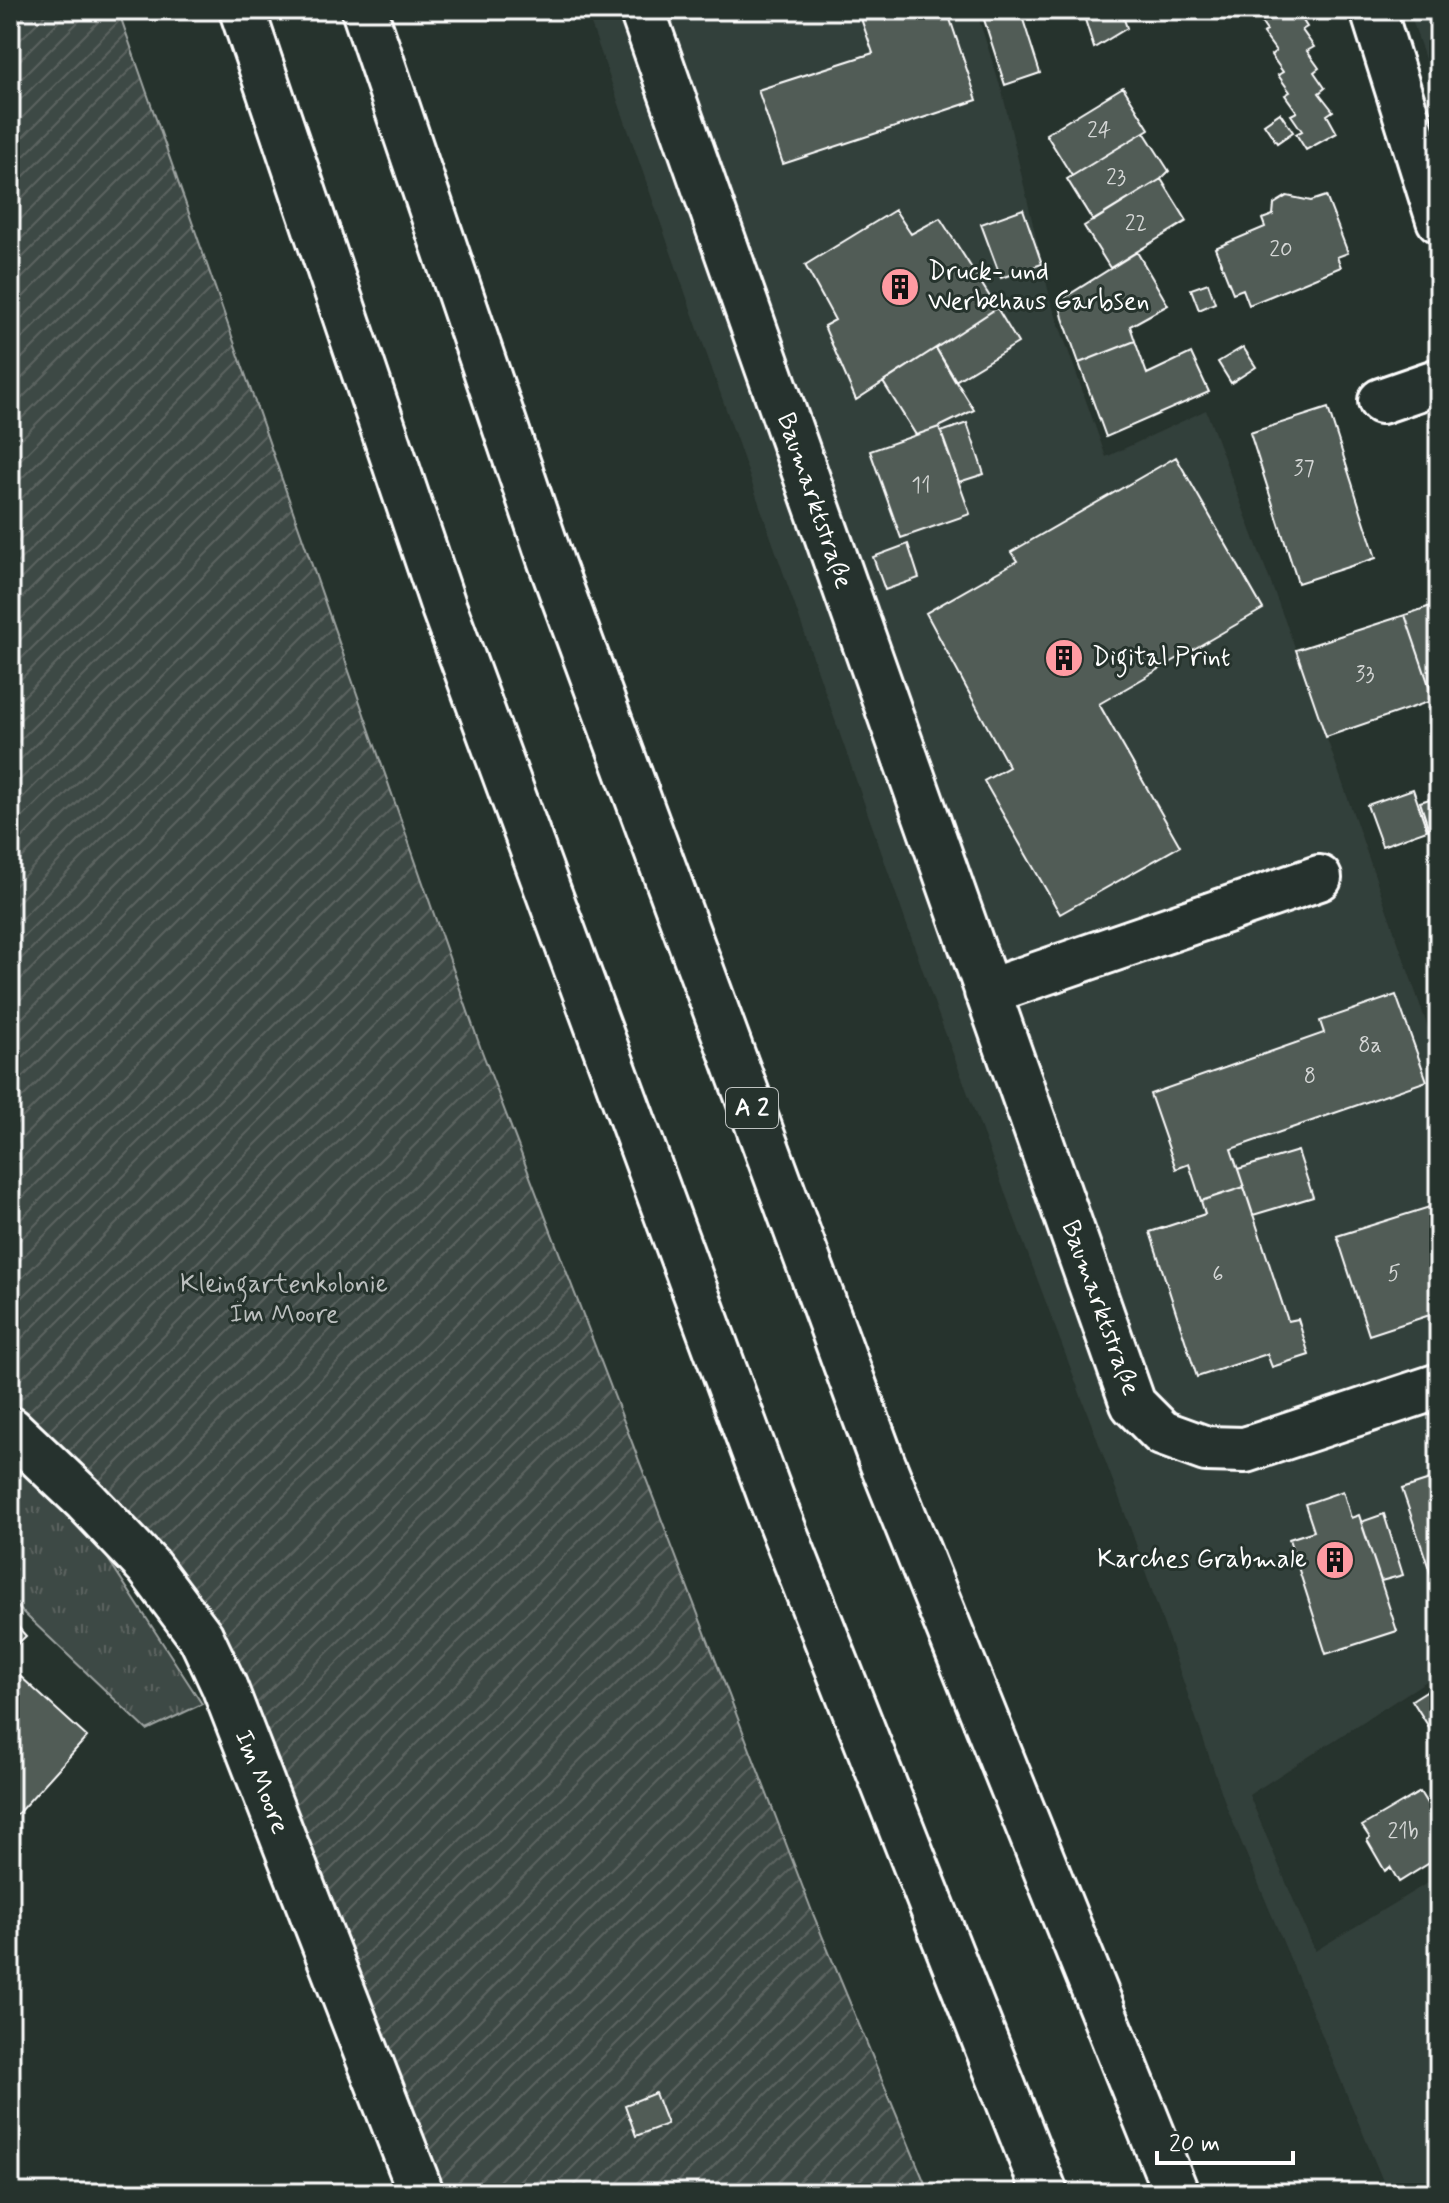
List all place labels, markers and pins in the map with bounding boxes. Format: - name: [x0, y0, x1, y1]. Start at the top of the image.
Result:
- place label: Druck- und Werbehaus Garbsen: [928, 255, 1150, 319]
- building icon: Druck- und Werbehaus Garbsen: [879, 266, 921, 308]
- building icon: Digital Print: [1043, 637, 1085, 679]
- place label: Digital Print: [1092, 641, 1231, 678]
- building icon: Karches Grabmale: [1314, 1539, 1356, 1581]
- place label: Karches Grabmale: [1097, 1543, 1307, 1577]

